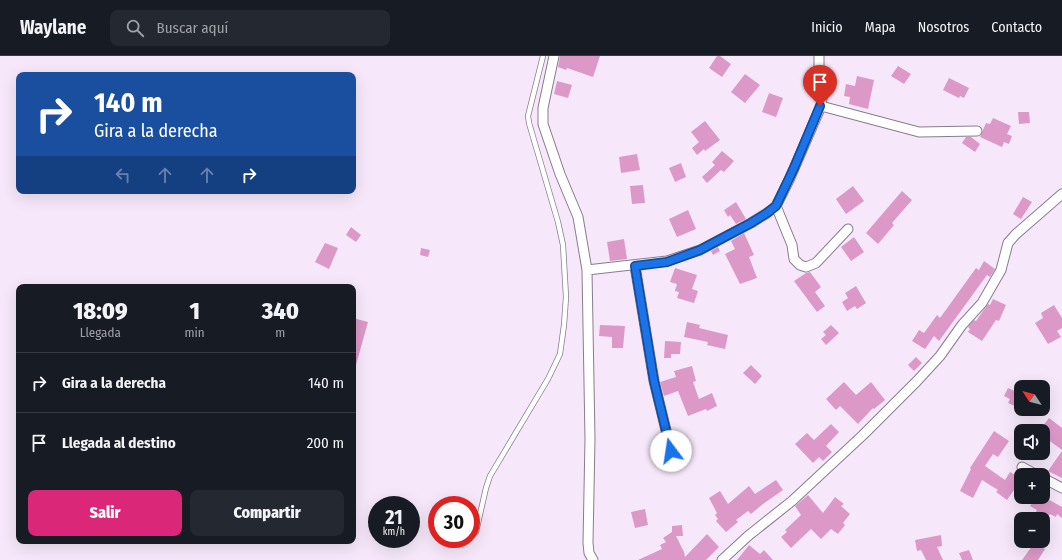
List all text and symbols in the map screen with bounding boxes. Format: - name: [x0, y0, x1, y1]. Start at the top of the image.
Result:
- search box: [110, 10, 390, 46]
- text: Waylane: [20, 16, 86, 39]
- icon: search: [124, 17, 146, 39]
- text: Buscar aquí: [156, 19, 228, 37]
- text: Inicio: [811, 19, 843, 36]
- text: Mapa: [865, 19, 896, 36]
- text: Nosotros: [918, 19, 969, 36]
- text: Contacto: [991, 19, 1042, 36]
- pin: [803, 65, 837, 106]
- icon: arrive: [809, 71, 831, 93]
- text: 140 m: [94, 86, 163, 119]
- icon: right: [28, 88, 80, 140]
- text: Gira a la derecha: [94, 120, 218, 142]
- icon: left: [112, 164, 134, 186]
- icon: ahead: [154, 164, 176, 186]
- icon: ahead: [196, 164, 218, 186]
- icon: right: [238, 164, 260, 186]
- text: 18:09: [73, 297, 128, 325]
- text: 1: [189, 297, 200, 325]
- text: 340: [262, 297, 299, 325]
- text: Llegada: [80, 325, 121, 340]
- text: min: [185, 325, 205, 340]
- text: m: [275, 325, 285, 340]
- icon: right: [28, 372, 50, 394]
- text: Gira a la derecha: [62, 374, 166, 392]
- text: 140 m: [308, 374, 344, 392]
- north arrow: [1014, 380, 1050, 416]
- map controls: [1014, 380, 1050, 548]
- button: sound: [1014, 424, 1050, 460]
- position arrow: [650, 430, 692, 472]
- icon: arrive: [28, 432, 50, 454]
- text: Llegada al destino: [62, 434, 176, 452]
- text: 200 m: [307, 434, 344, 452]
- button: +: [1014, 468, 1050, 504]
- button: Salir: [28, 490, 182, 536]
- button: Compartir: [190, 490, 344, 536]
- speed limit sign: 30: [428, 496, 480, 548]
- text: 21: [385, 505, 403, 529]
- button: −: [1014, 512, 1050, 548]
- text: km/h: [383, 526, 405, 538]

